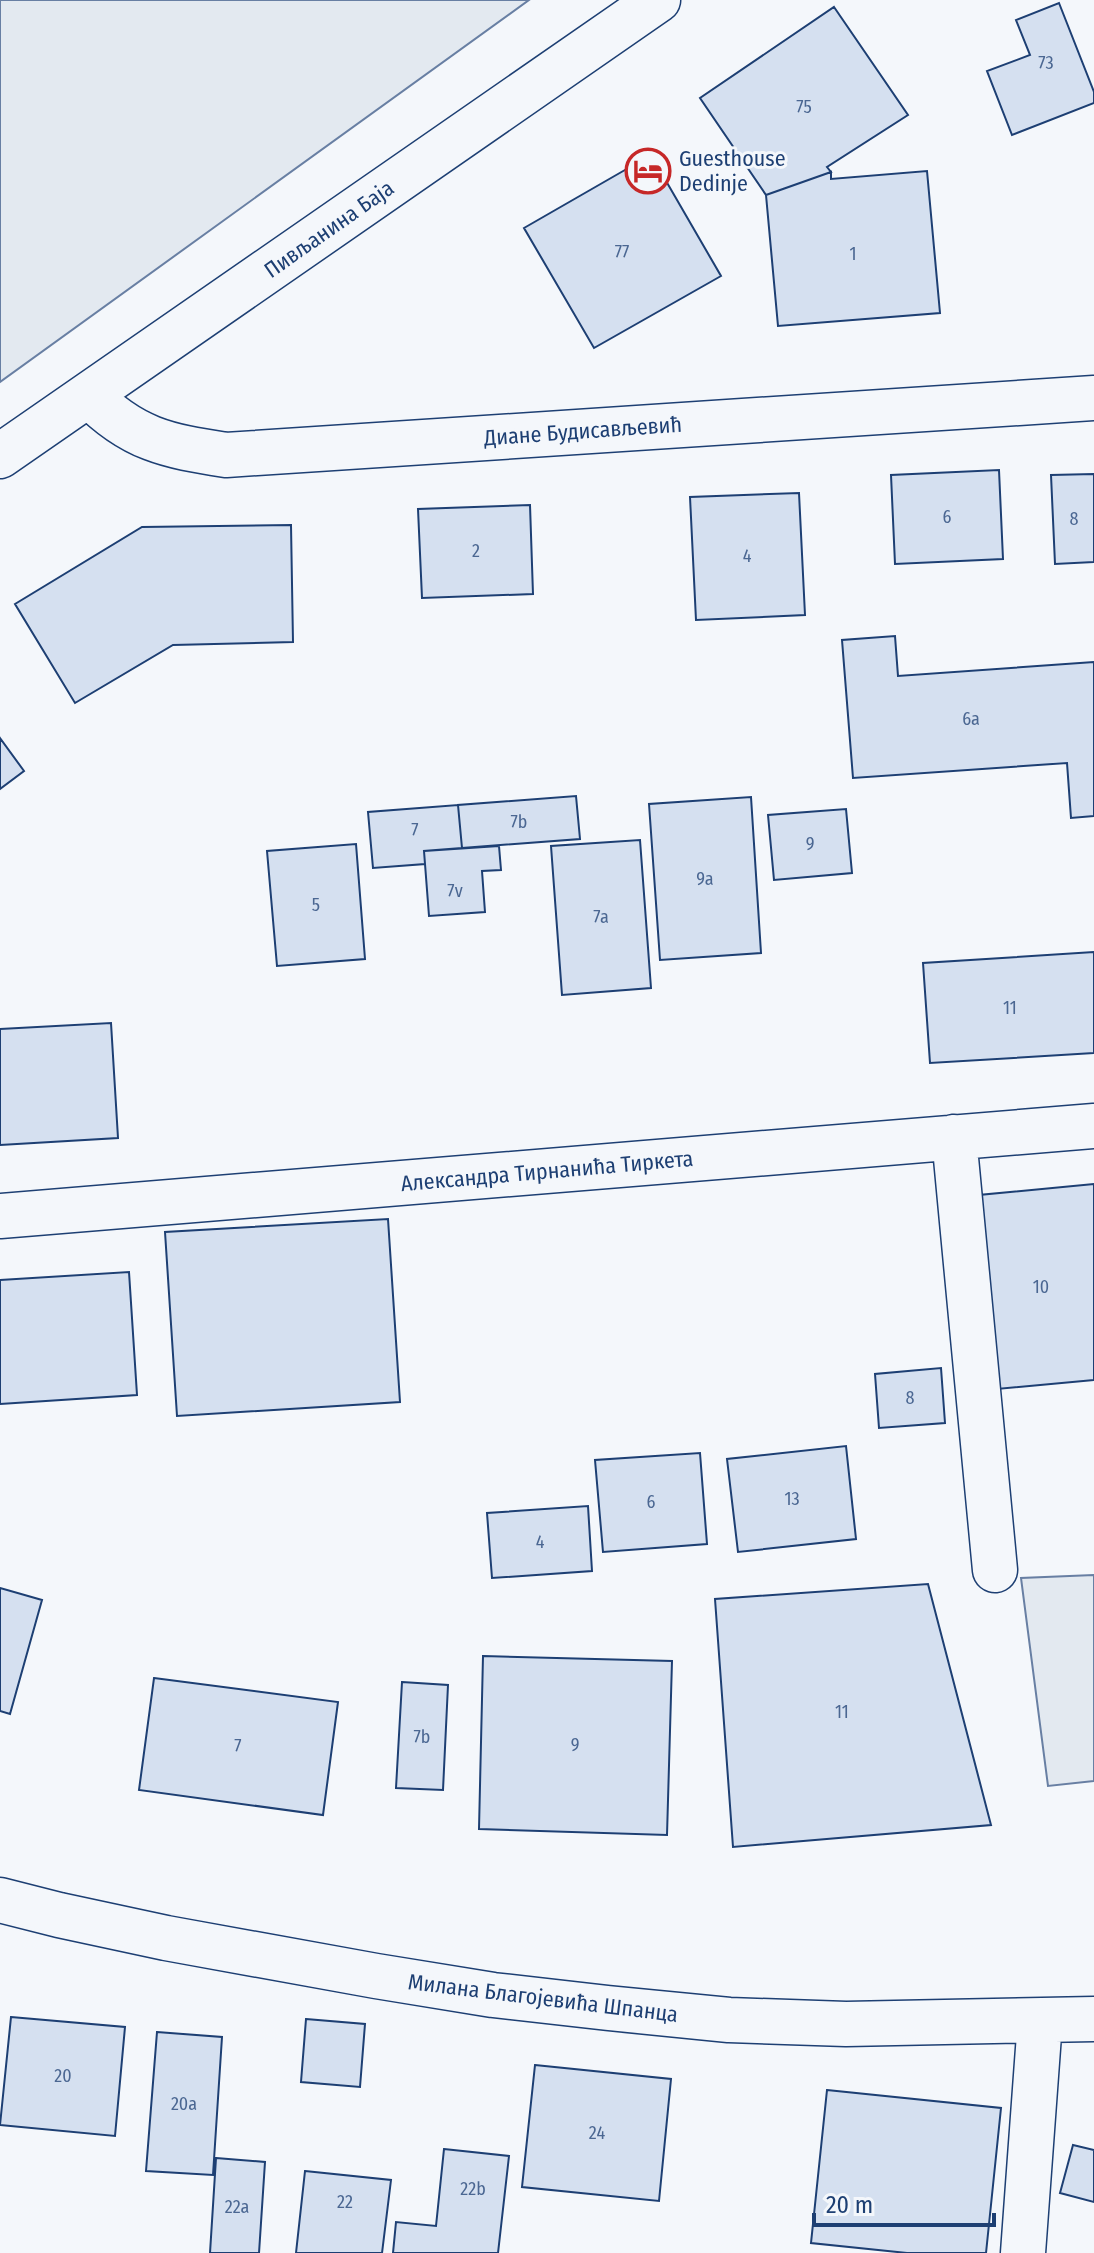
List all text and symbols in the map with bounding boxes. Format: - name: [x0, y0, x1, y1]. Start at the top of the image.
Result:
- house number: 73: [1038, 52, 1054, 74]
- house number: 75: [796, 96, 812, 118]
- place label: Guesthouse Dedinje: [679, 145, 786, 197]
- hotel icon: Guesthouse Dedinje: [624, 147, 672, 195]
- street label: Пивљанина Баја: [259, 174, 399, 284]
- house number: 77: [615, 241, 629, 263]
- house number: 1: [849, 243, 857, 265]
- street label: Диане Будисављевић: [482, 411, 683, 451]
- house number: 6: [943, 506, 952, 528]
- house number: 8: [1070, 508, 1079, 530]
- house number: 2: [472, 540, 480, 562]
- house number: 4: [743, 545, 752, 567]
- house number: 6a: [962, 708, 980, 730]
- house number: 7b: [511, 811, 527, 833]
- house number: 7: [411, 819, 419, 841]
- house number: 9: [806, 833, 814, 855]
- house number: 9a: [696, 868, 714, 890]
- house number: 7v: [447, 880, 463, 902]
- house number: 5: [312, 894, 320, 916]
- house number: 7a: [593, 906, 609, 928]
- house number: 11: [1003, 997, 1017, 1019]
- street label: Александра Тирнанића Тиркета: [400, 1145, 694, 1197]
- house number: 10: [1033, 1276, 1049, 1298]
- house number: 8: [906, 1387, 915, 1409]
- house number: 13: [784, 1488, 800, 1510]
- house number: 6: [647, 1491, 656, 1513]
- house number: 4: [536, 1531, 545, 1553]
- house number: 11: [835, 1701, 849, 1723]
- house number: 7b: [414, 1726, 430, 1748]
- house number: 9: [571, 1734, 579, 1756]
- house number: 7: [234, 1735, 242, 1757]
- street label: Милана Благојевића Шпанца: [406, 1968, 680, 2028]
- house number: 20: [54, 2065, 72, 2087]
- house number: 20a: [171, 2093, 197, 2115]
- house number: 24: [589, 2122, 605, 2144]
- scale bar: [814, 2177, 994, 2227]
- house number: 22b: [460, 2178, 486, 2200]
- house number: 22: [337, 2191, 353, 2213]
- text: 20 m: [826, 2191, 873, 2219]
- house number: 22a: [225, 2196, 249, 2218]

